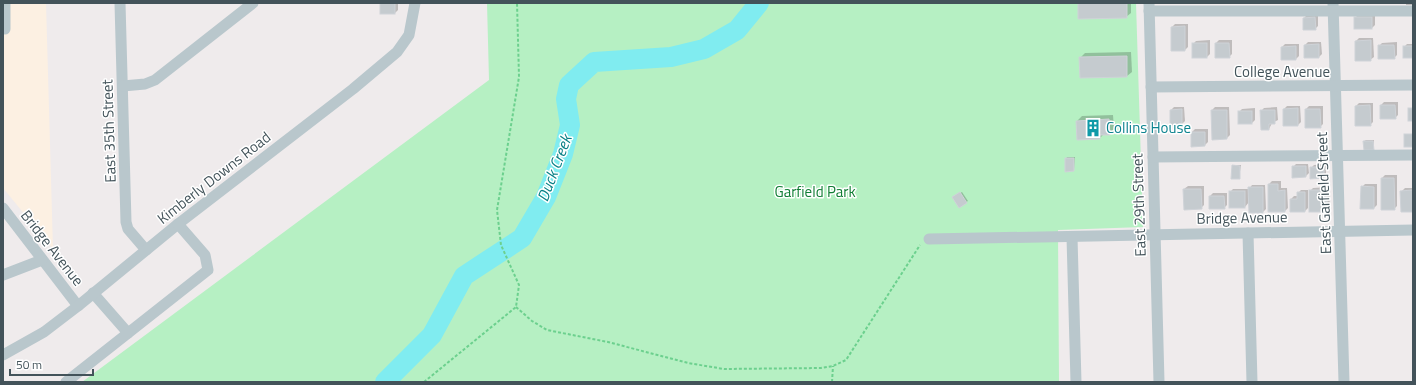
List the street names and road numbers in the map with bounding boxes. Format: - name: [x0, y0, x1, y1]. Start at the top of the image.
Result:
- street label: College Avenue: [1234, 60, 1330, 83]
- street label: East 35th Street: [95, 78, 122, 183]
- street label: Kimberly Downs Road: [152, 126, 275, 229]
- street label: East Garfield Street: [1310, 131, 1337, 255]
- street label: East 29th Street: [1125, 152, 1152, 257]
- street label: Bridge Avenue: [15, 205, 90, 291]
- street label: Bridge Avenue: [1196, 205, 1288, 230]

